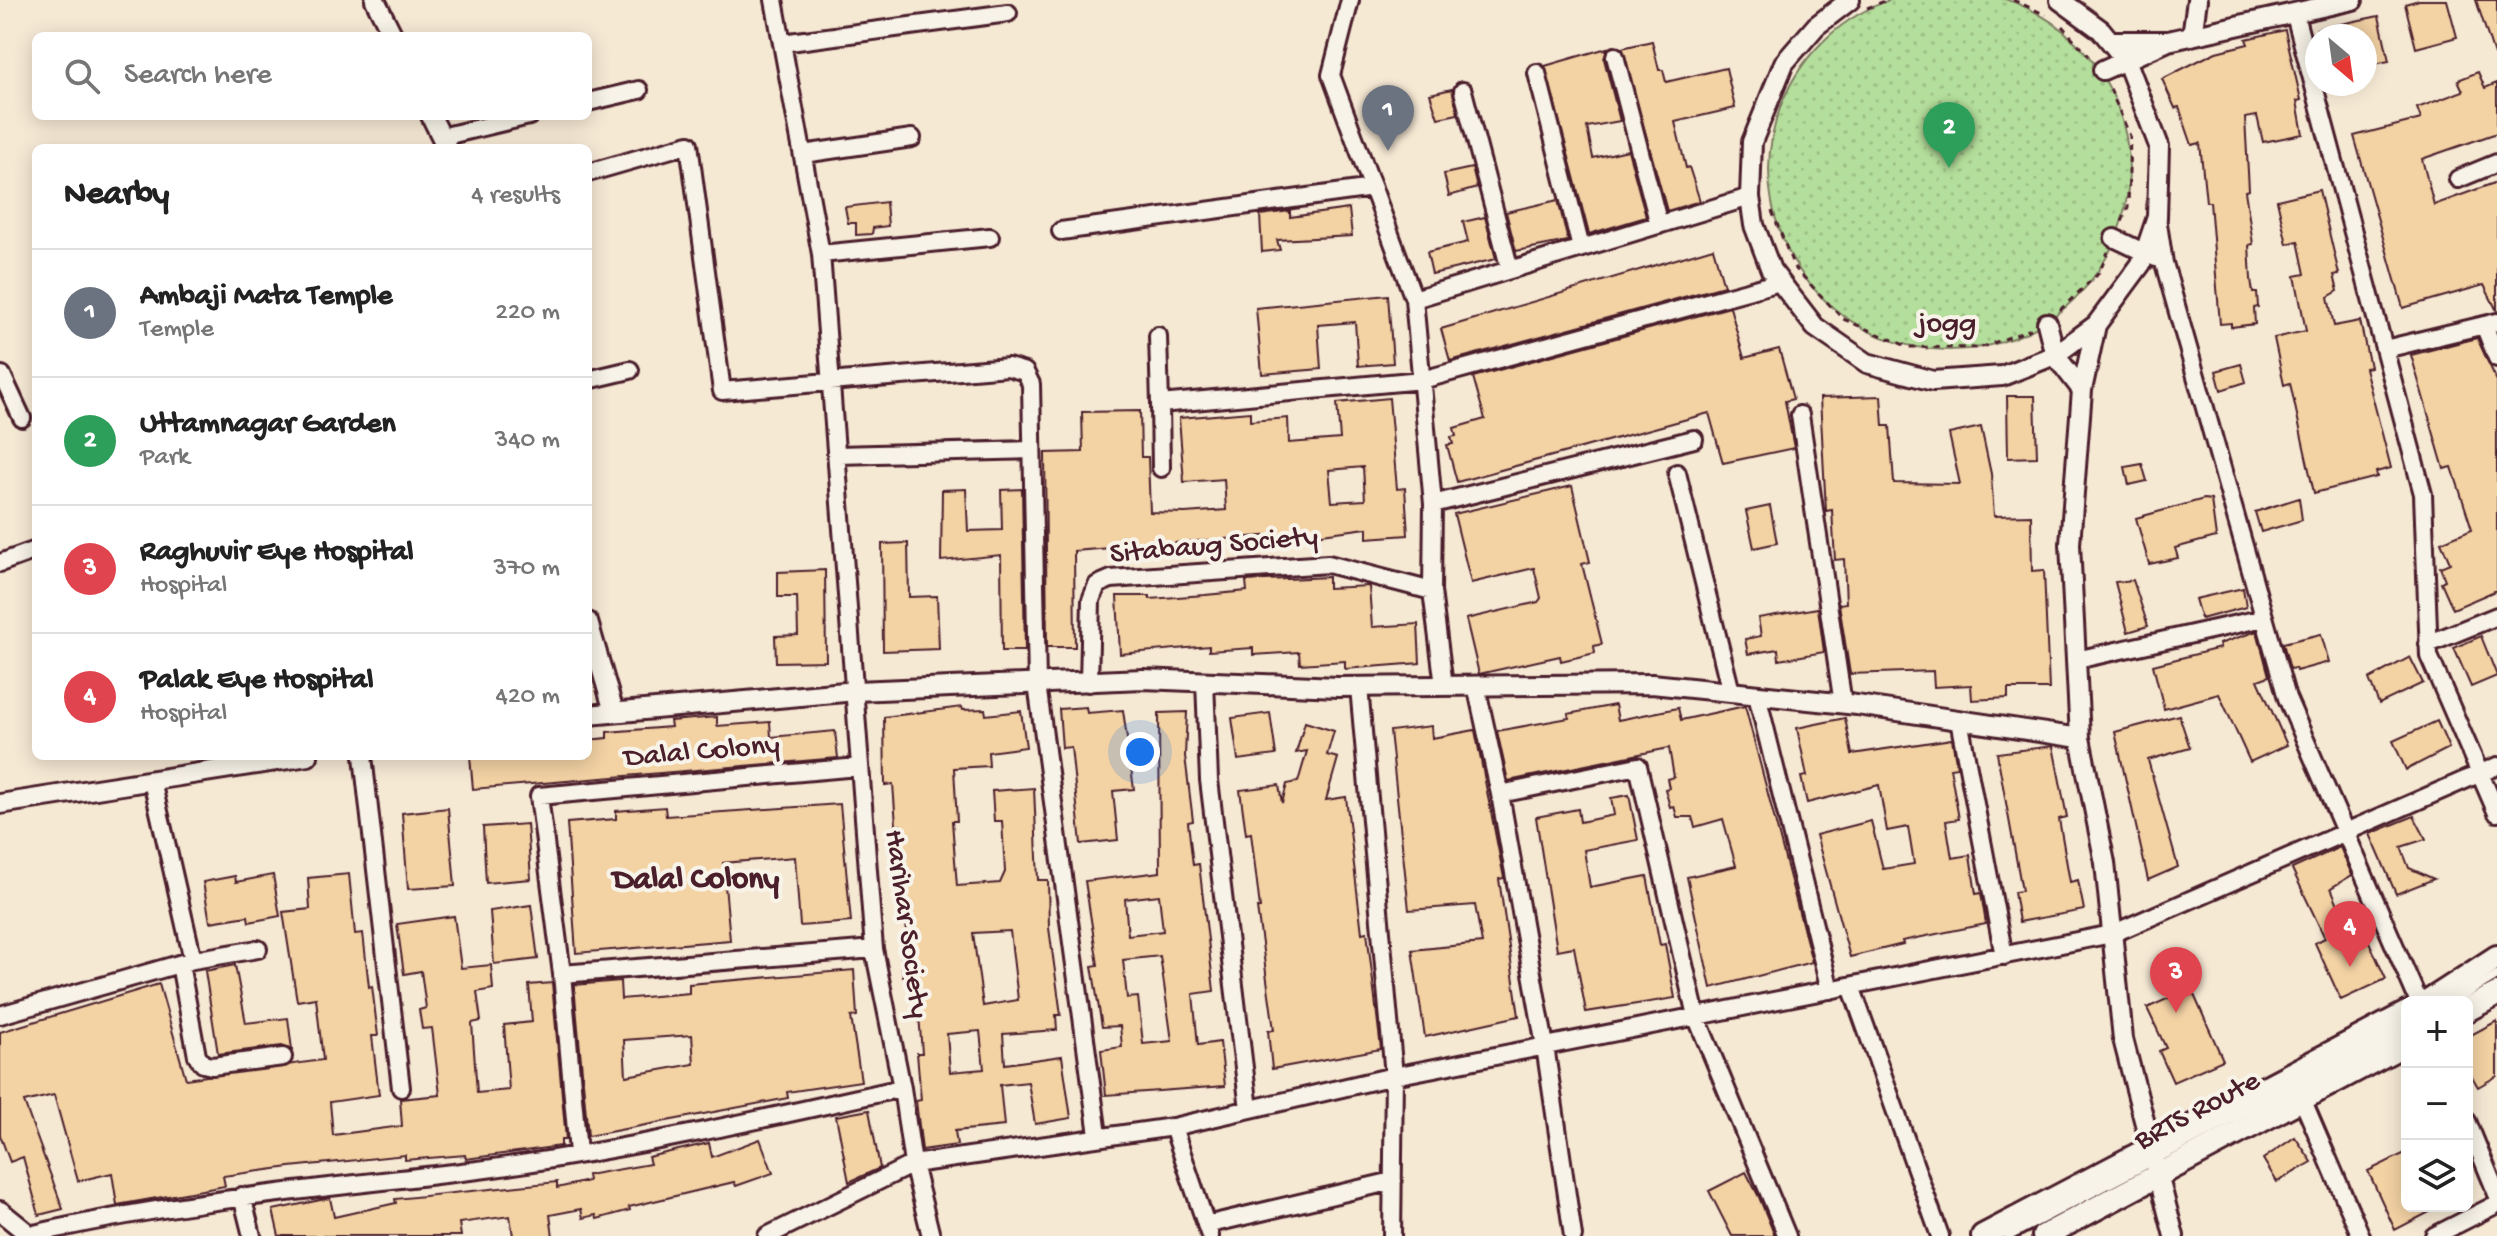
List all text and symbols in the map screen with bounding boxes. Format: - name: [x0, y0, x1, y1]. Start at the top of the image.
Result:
- north arrow: [2305, 24, 2377, 96]
- search box: [32, 32, 592, 120]
- icon: search: [60, 54, 104, 98]
- text: Search here: [124, 59, 272, 94]
- pin: 1: [1362, 85, 1414, 151]
- pin: 2: [1923, 102, 1975, 168]
- text: Nearby: [64, 176, 169, 216]
- text: 4 results: [471, 181, 560, 212]
- text: Ambaji Mata Temple: [140, 280, 392, 315]
- text: 1: [85, 298, 95, 329]
- text: 220 m: [495, 298, 560, 329]
- street label: jogg: [1913, 308, 1976, 343]
- text: Temple: [140, 315, 214, 346]
- text: Uttamnagar Garden: [140, 408, 396, 443]
- text: 2: [84, 426, 96, 457]
- text: 340 m: [495, 426, 560, 457]
- text: Park: [140, 443, 190, 474]
- street label: Sitabaug Society: [1108, 520, 1320, 574]
- text: Raghuvir Eye Hospital: [140, 536, 414, 571]
- text: 3: [83, 554, 97, 585]
- text: 370 m: [494, 554, 560, 585]
- text: Hospital: [140, 571, 227, 602]
- text: Palak Eye Hospital: [140, 664, 374, 699]
- text: 4: [84, 682, 96, 713]
- text: 420 m: [496, 682, 560, 713]
- text: Hospital: [140, 699, 227, 730]
- street label: Dalal Colony: [621, 729, 782, 777]
- your location: [1120, 732, 1160, 772]
- street label: Harihar Society: [874, 827, 936, 1021]
- district label: Dalal Colony: [610, 862, 780, 900]
- pin: 4: [2324, 901, 2376, 967]
- pin: 3: [2150, 947, 2202, 1013]
- map controls: [2401, 996, 2473, 1212]
- button: +: [2401, 996, 2473, 1068]
- street label: BRTS Route: [2129, 1064, 2267, 1160]
- button: −: [2401, 1068, 2473, 1140]
- button: layers: [2401, 1140, 2473, 1212]

